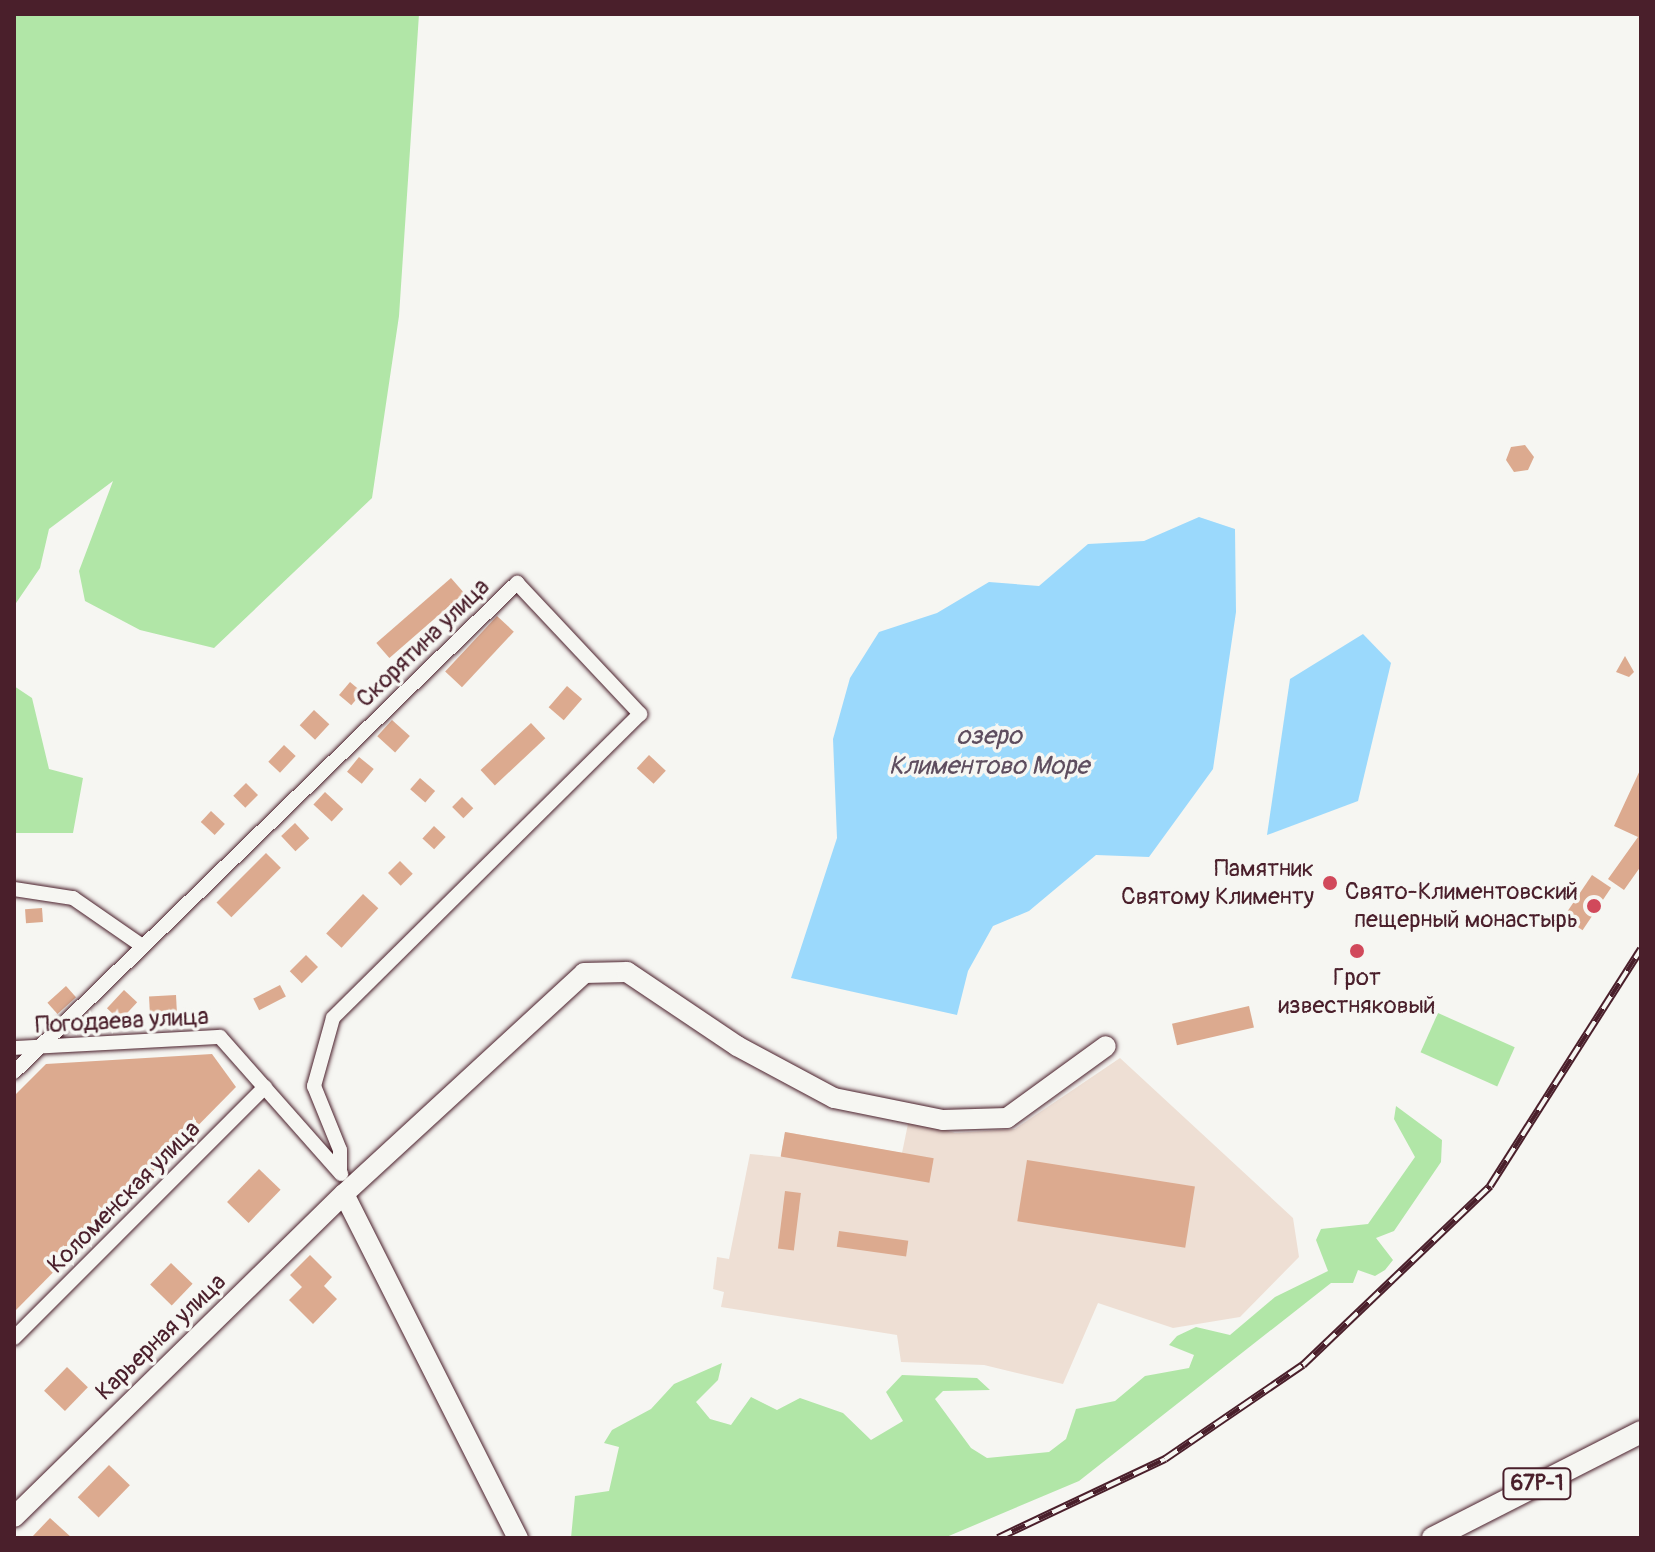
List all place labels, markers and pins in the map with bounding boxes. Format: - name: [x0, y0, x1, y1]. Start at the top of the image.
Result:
- place label: Памятник Святому Клименту: [1121, 855, 1314, 911]
- marker: Памятник Святому Клименту: [1321, 874, 1339, 892]
- place label: Свято-Климентовский пещерный монастырь: [1345, 878, 1578, 934]
- marker: Свято-Климентовский пещерный монастырь: [1585, 897, 1603, 915]
- marker: Грот известняковый: [1348, 942, 1366, 960]
- place label: Грот известняковый: [1279, 964, 1435, 1020]

